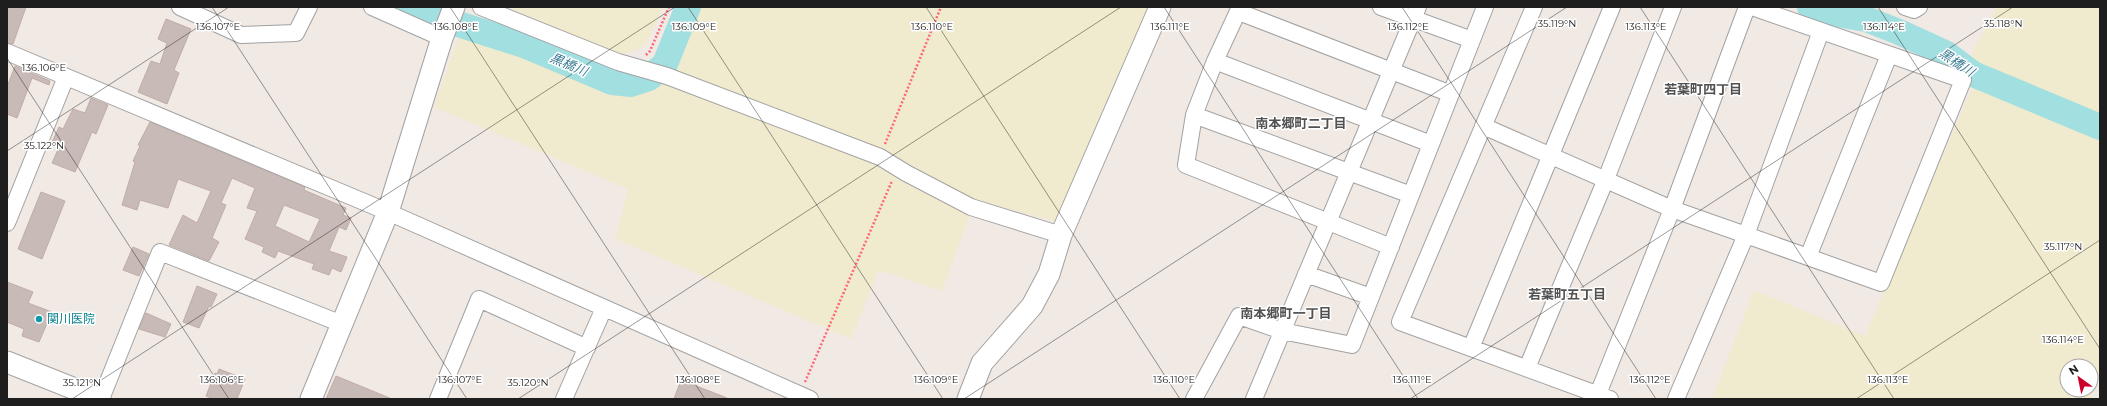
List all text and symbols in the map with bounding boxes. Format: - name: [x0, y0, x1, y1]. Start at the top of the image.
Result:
- text: 35.119°N: [1538, 17, 1576, 30]
- text: 35.118°N: [1983, 17, 2023, 30]
- text: 136.107°E: [196, 20, 241, 33]
- text: 136.108°E: [434, 20, 479, 33]
- text: 136.109°E: [672, 20, 717, 33]
- text: 136.110°E: [911, 20, 953, 33]
- text: 136.111°E: [1150, 20, 1190, 33]
- text: 136.112°E: [1387, 20, 1429, 33]
- text: 136.113°E: [1625, 20, 1667, 33]
- text: 136.114°E: [1863, 20, 1905, 33]
- water label: 黒橋川: [1936, 45, 1979, 80]
- water label: 黒橋川: [548, 49, 592, 80]
- text: 136.106°E: [22, 61, 67, 74]
- district label: 若葉町四丁目: [1664, 81, 1742, 97]
- district label: 南本郷町二丁目: [1255, 115, 1347, 131]
- text: 35.122°N: [24, 139, 64, 152]
- text: 35.117°N: [2044, 240, 2082, 253]
- district label: 若葉町五丁目: [1528, 286, 1606, 302]
- district label: 南本郷町一丁目: [1240, 305, 1332, 321]
- place label: 関川医院: [47, 311, 95, 326]
- marker: 関川医院: [34, 314, 44, 324]
- text: 136.114°E: [2042, 333, 2084, 346]
- north arrow: [2059, 358, 2099, 398]
- text: N: [2066, 361, 2081, 378]
- text: 136.106°E: [200, 373, 245, 386]
- text: 136.107°E: [438, 373, 483, 386]
- text: 136.108°E: [676, 373, 721, 386]
- text: 136.109°E: [914, 373, 959, 386]
- text: 136.110°E: [1153, 373, 1195, 386]
- text: 136.111°E: [1392, 373, 1432, 386]
- text: 136.112°E: [1629, 373, 1671, 386]
- text: 136.113°E: [1867, 373, 1909, 386]
- text: 35.121°N: [63, 376, 101, 389]
- text: 35.120°N: [507, 376, 549, 389]

